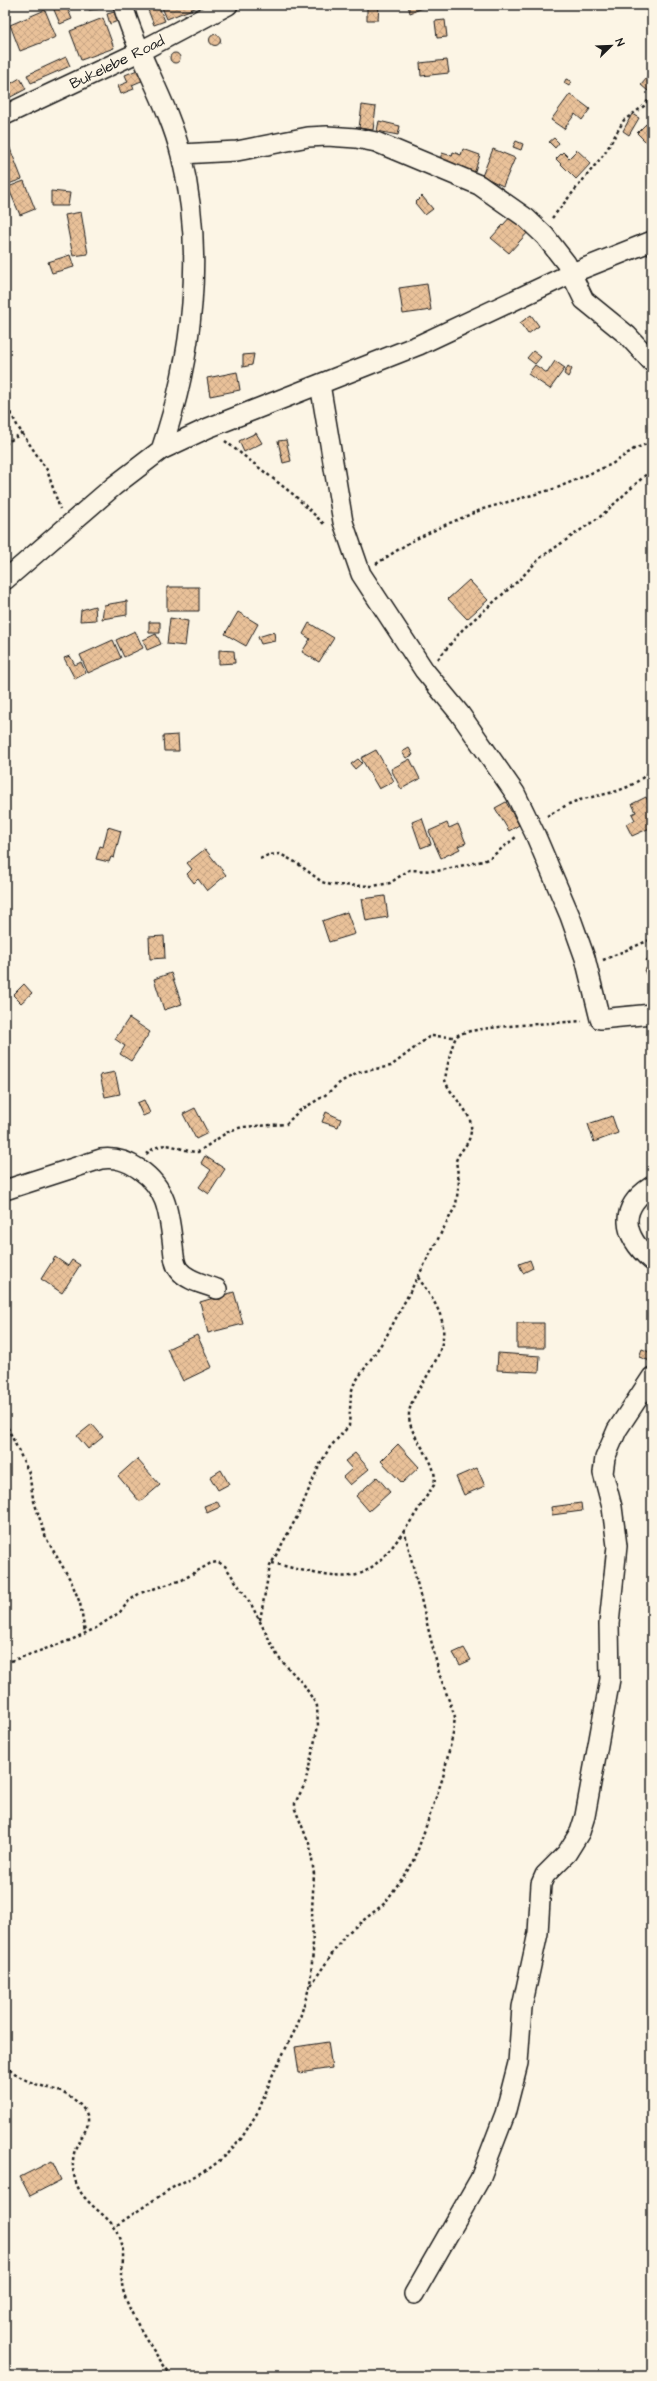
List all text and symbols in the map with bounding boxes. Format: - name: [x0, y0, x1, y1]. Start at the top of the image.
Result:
- north arrow: [591, 26, 631, 66]
- street label: Bukelebe Road: [66, 30, 168, 94]
- text: N: [611, 36, 628, 48]

